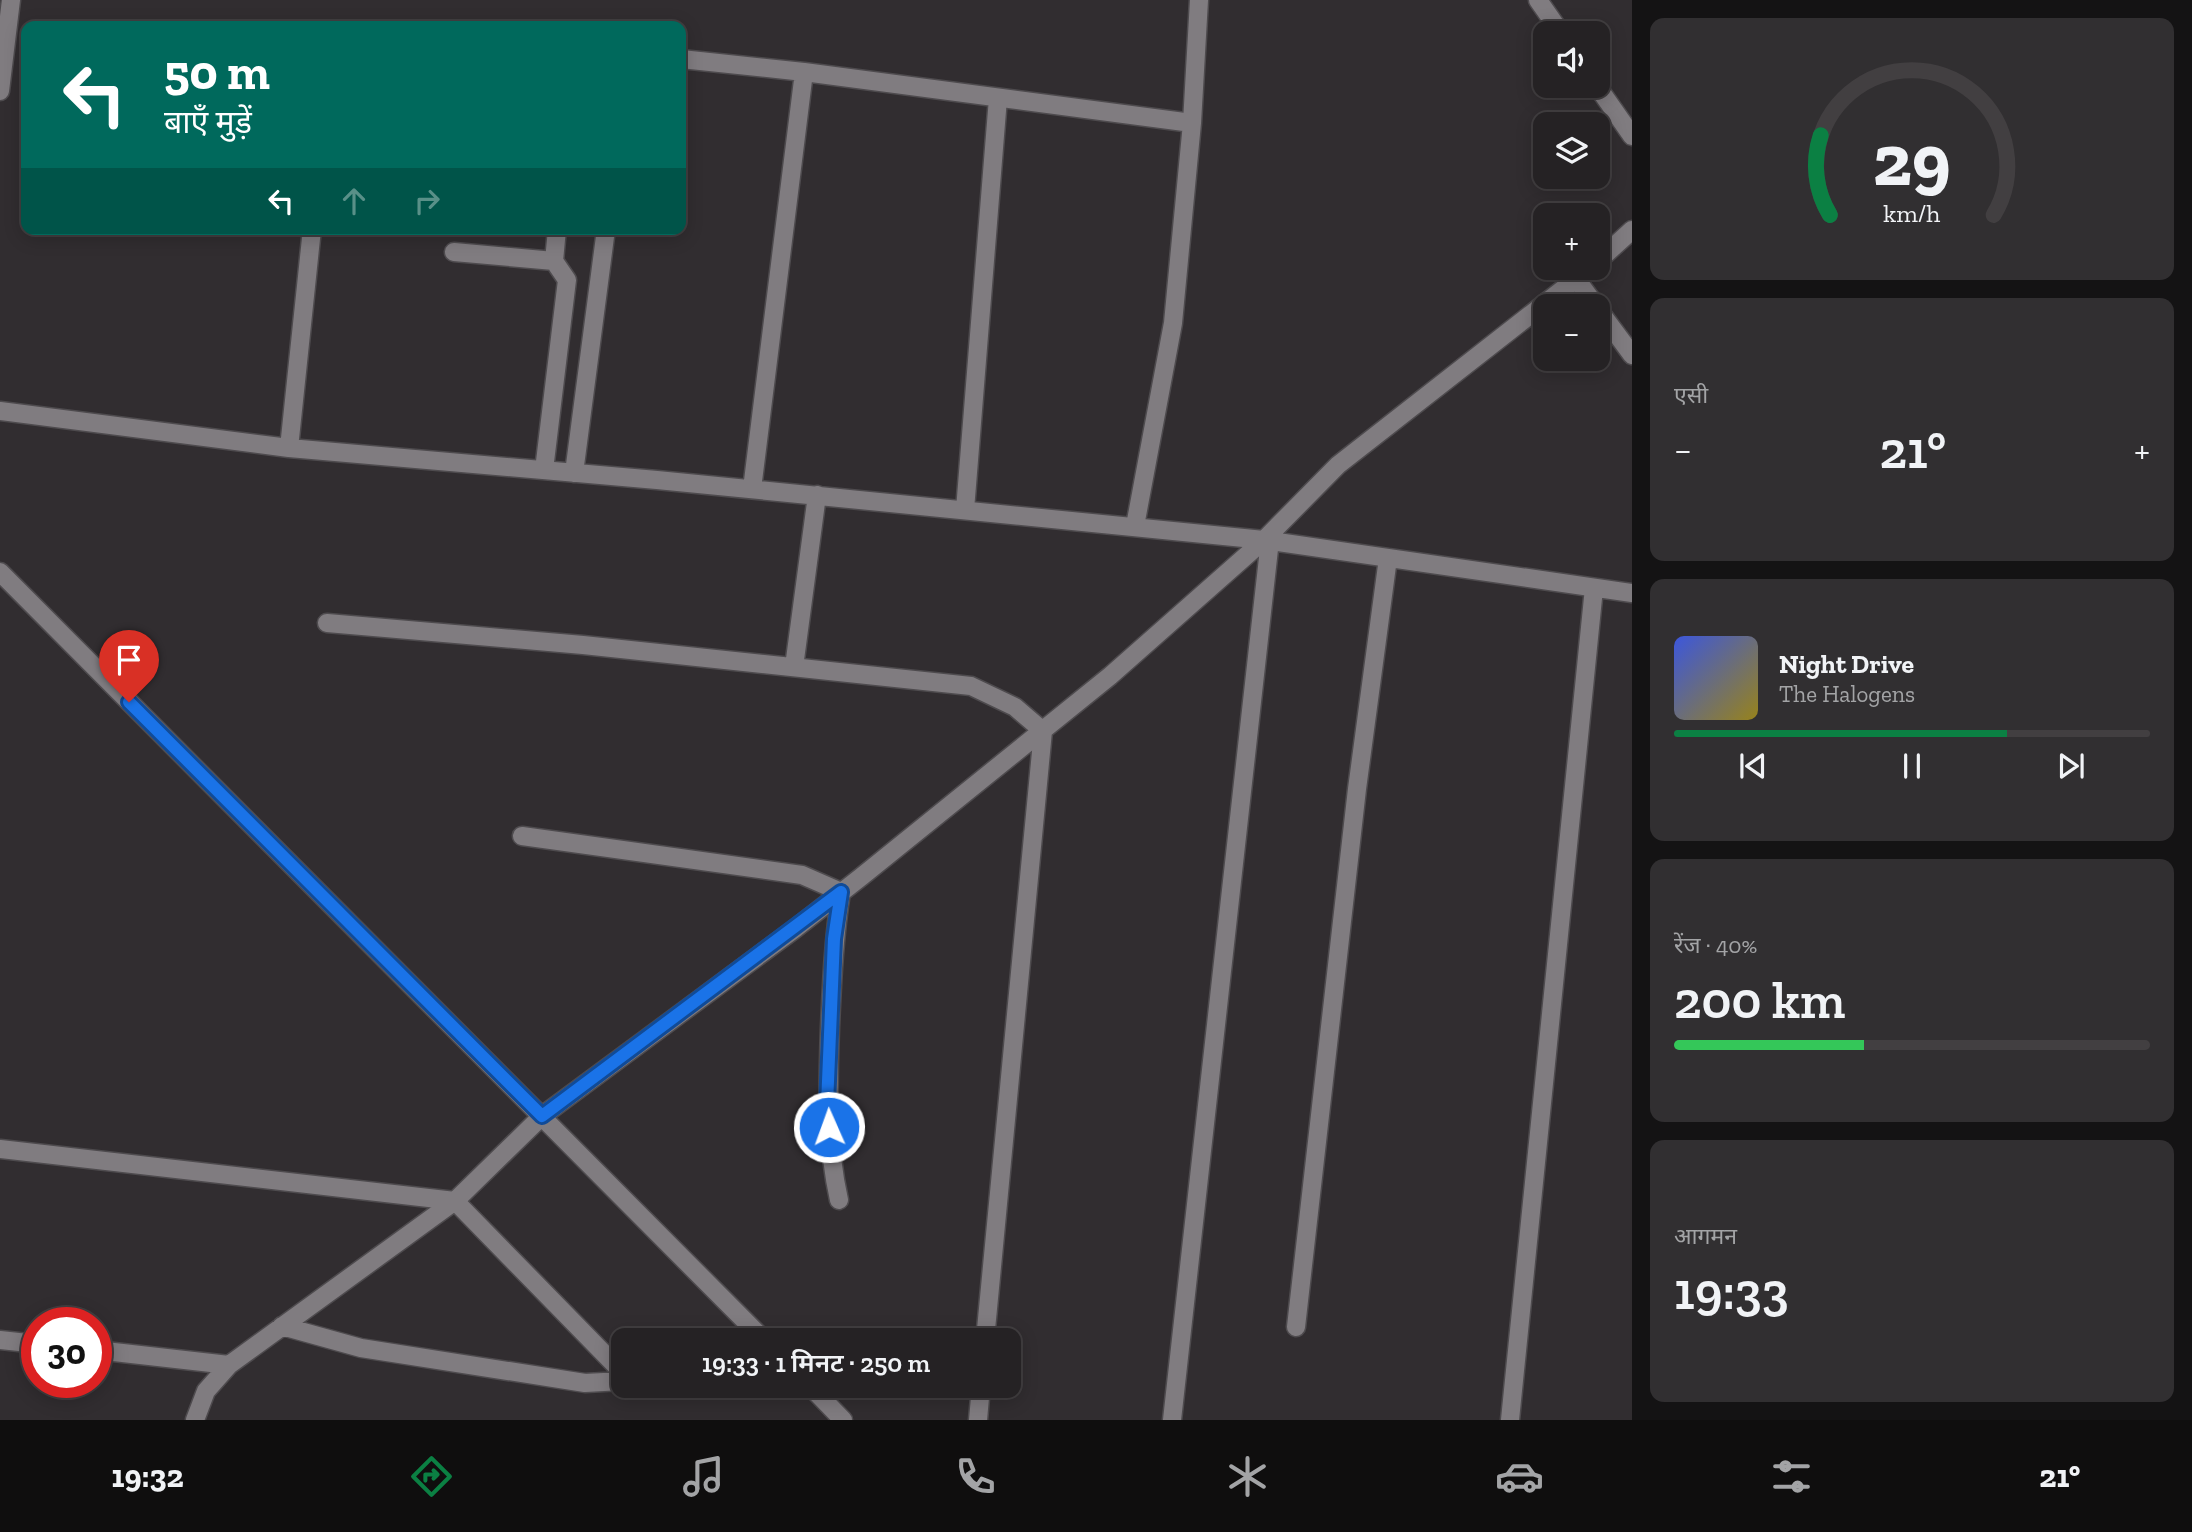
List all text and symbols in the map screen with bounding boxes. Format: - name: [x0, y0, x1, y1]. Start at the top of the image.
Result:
- map controls: [1533, 21, 1610, 371]
- button: sound: [1533, 21, 1610, 98]
- text: 50 m: [164, 43, 270, 102]
- icon: left: [49, 49, 140, 140]
- text: बाएँ मुड़ें: [164, 103, 252, 141]
- button: layers: [1533, 112, 1610, 189]
- text: 29: [1873, 117, 1951, 205]
- icon: left: [262, 182, 300, 220]
- icon: ahead: [335, 182, 373, 220]
- icon: right: [408, 182, 446, 220]
- text: km/h: [1883, 198, 1941, 228]
- button: +: [1533, 203, 1610, 280]
- button: −: [1533, 294, 1610, 371]
- text: एसी: [1674, 381, 1708, 409]
- text: 21°: [1880, 419, 1946, 481]
- text: −: [1674, 427, 1692, 473]
- text: +: [2134, 427, 2150, 473]
- pin: [99, 630, 159, 702]
- icon: arrive: [110, 641, 148, 679]
- text: Night Drive: [1779, 648, 1914, 680]
- text: The Halogens: [1779, 680, 1915, 708]
- icon: previous: [1734, 747, 1772, 785]
- icon: pause: [1893, 747, 1931, 785]
- icon: next: [2052, 747, 2090, 785]
- text: रेंज · 40%: [1674, 931, 1757, 959]
- text: 200 km: [1674, 969, 1845, 1031]
- position arrow: [792, 1090, 866, 1164]
- text: आगमन: [1674, 1222, 1737, 1250]
- text: 19:33: [1674, 1260, 1789, 1322]
- speed limit sign: 30: [21, 1307, 112, 1398]
- text: 19:33 · 1 मिनट · 250 m: [702, 1347, 930, 1379]
- icon: directions: [407, 1452, 456, 1501]
- icon: music: [679, 1452, 728, 1501]
- icon: phone: [951, 1452, 1000, 1501]
- icon: climate: [1223, 1452, 1272, 1501]
- icon: car: [1495, 1452, 1544, 1501]
- icon: filters: [1767, 1452, 1816, 1501]
- text: 19:32: [112, 1457, 184, 1495]
- text: 21°: [2039, 1457, 2080, 1495]

